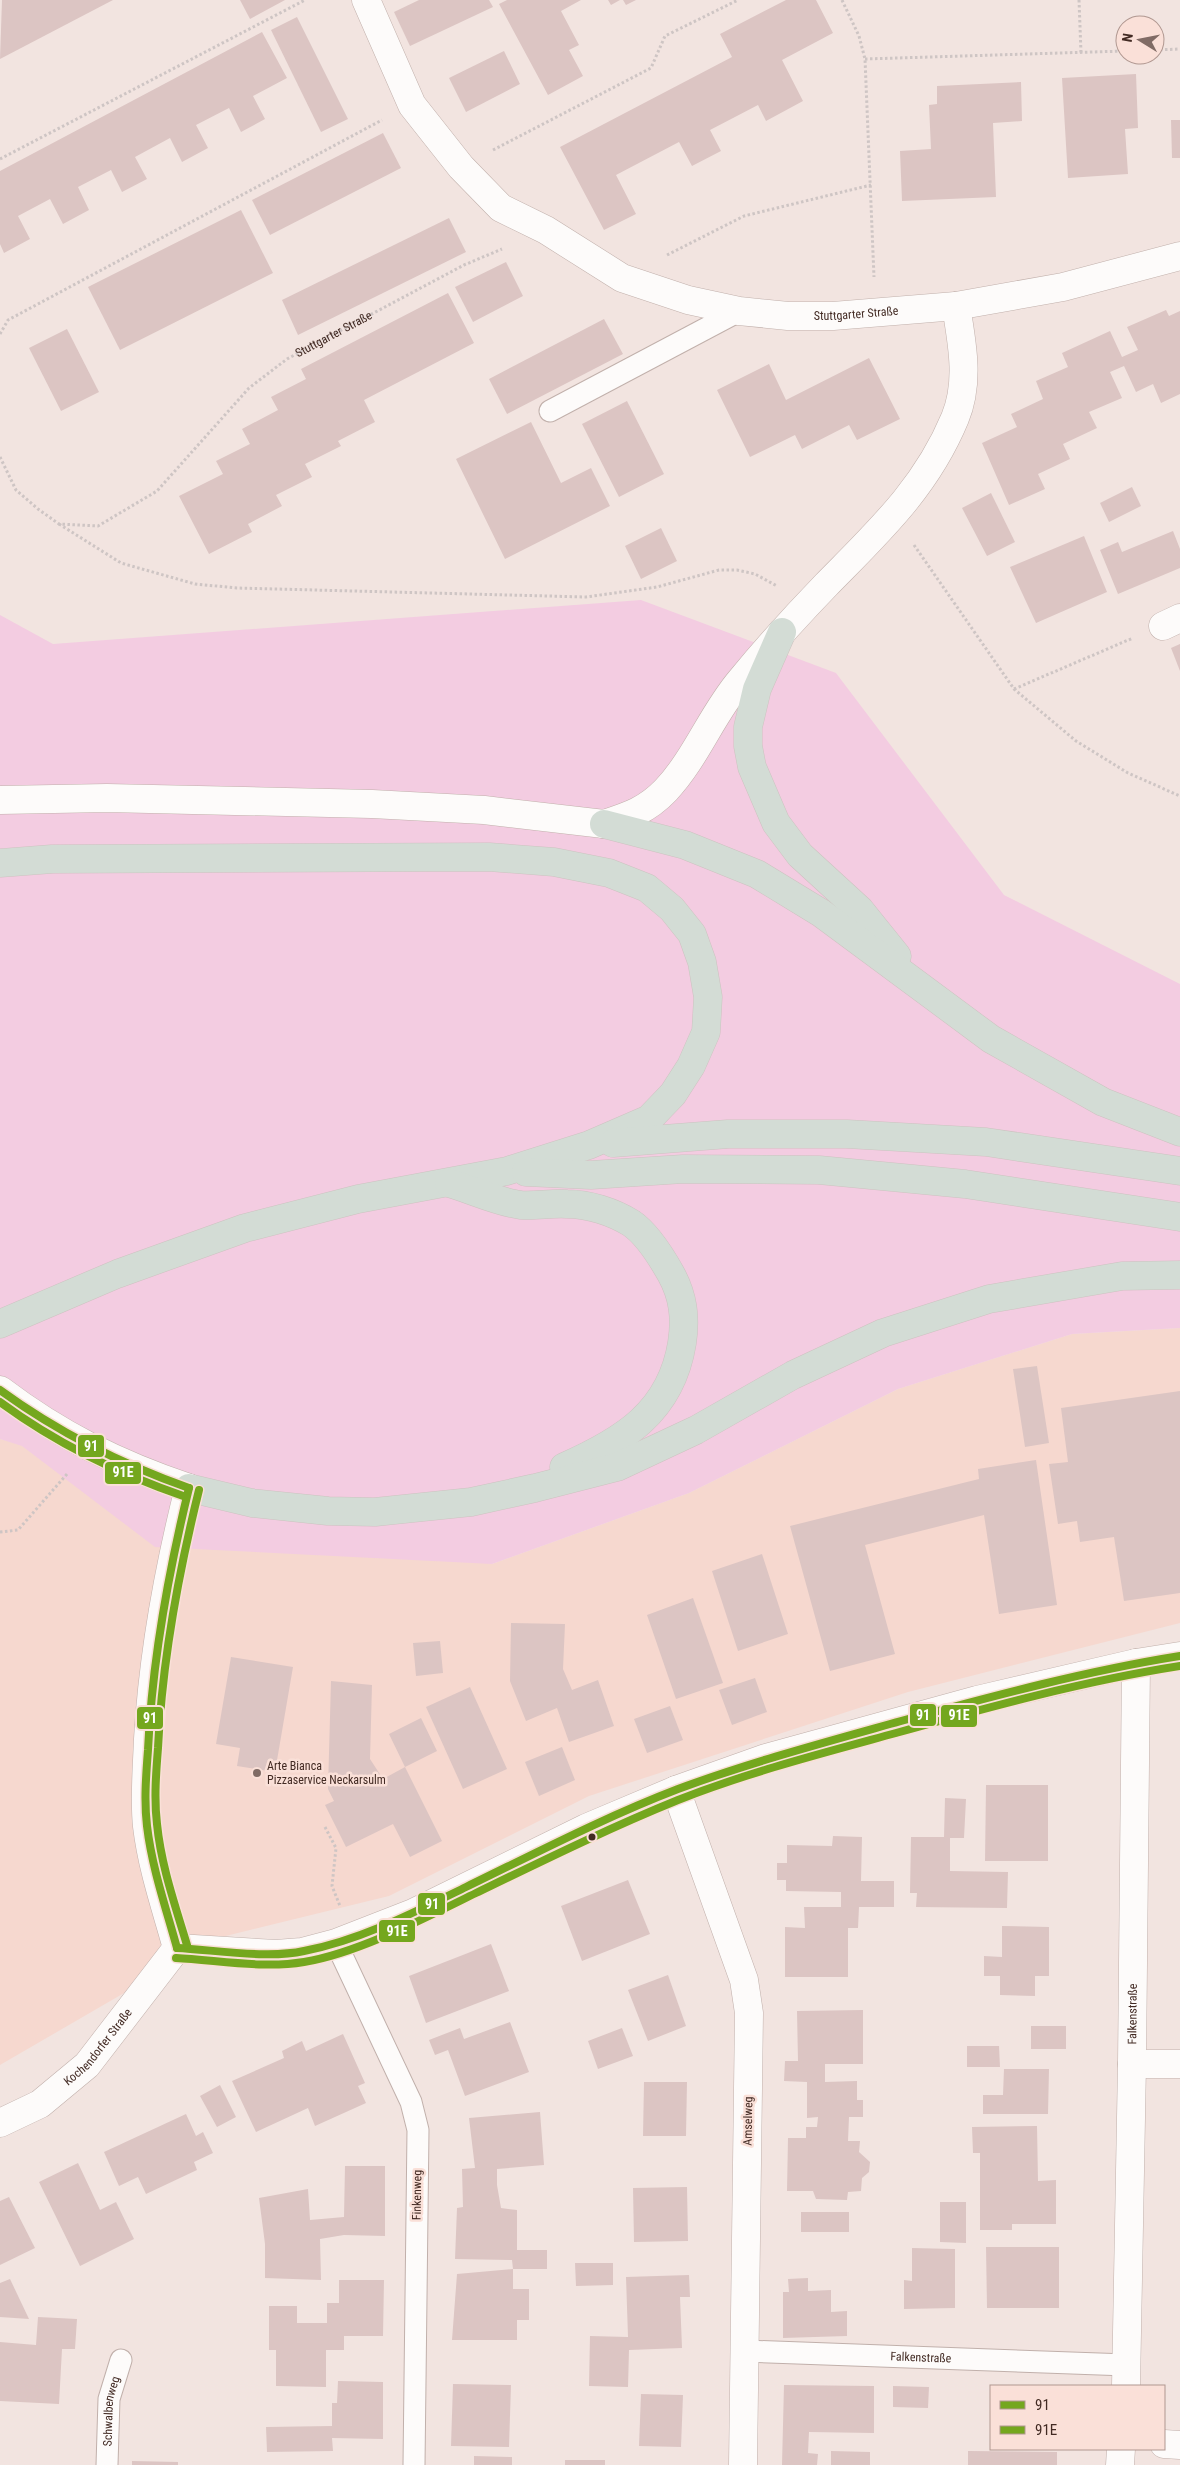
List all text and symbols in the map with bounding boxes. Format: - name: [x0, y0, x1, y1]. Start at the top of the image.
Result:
- north arrow: [1115, 15, 1165, 65]
- text: N: [1119, 32, 1136, 43]
- street label: Stuttgarter Straße: [814, 304, 899, 323]
- street label: Stuttgarter Straße: [293, 308, 375, 360]
- line badge: 91: [77, 1434, 105, 1458]
- text: 91: [84, 1438, 98, 1454]
- line badge: 91E: [104, 1461, 142, 1485]
- text: 91E: [112, 1464, 134, 1480]
- line badge: 91: [909, 1703, 937, 1727]
- line badge: 91E: [940, 1704, 978, 1728]
- line badge: 91: [136, 1706, 164, 1730]
- text: 91: [916, 1707, 930, 1723]
- text: 91E: [948, 1707, 970, 1723]
- text: 91: [143, 1710, 157, 1726]
- place label: Arte Bianca Pizzaservice Neckarsulm: [267, 1759, 386, 1787]
- marker: Arte Bianca Pizzaservice Neckarsulm: [251, 1767, 263, 1779]
- unlabelled marker: [587, 1832, 597, 1842]
- line badge: 91: [417, 1892, 446, 1916]
- text: 91: [425, 1896, 439, 1912]
- line badge: 91E: [378, 1919, 416, 1943]
- text: 91E: [386, 1923, 408, 1939]
- street label: Falkenstraße: [1125, 1983, 1140, 2045]
- street label: Kochendorfer Straße: [61, 2005, 135, 2088]
- street label: Amselweg: [741, 2096, 755, 2146]
- street label: Finkenweg: [410, 2170, 424, 2220]
- street label: Falkenstraße: [890, 2349, 952, 2366]
- street label: Schwalbenweg: [101, 2375, 123, 2447]
- legend: [990, 2385, 1165, 2450]
- text: 91: [1035, 2396, 1050, 2414]
- text: 91E: [1035, 2421, 1057, 2439]

